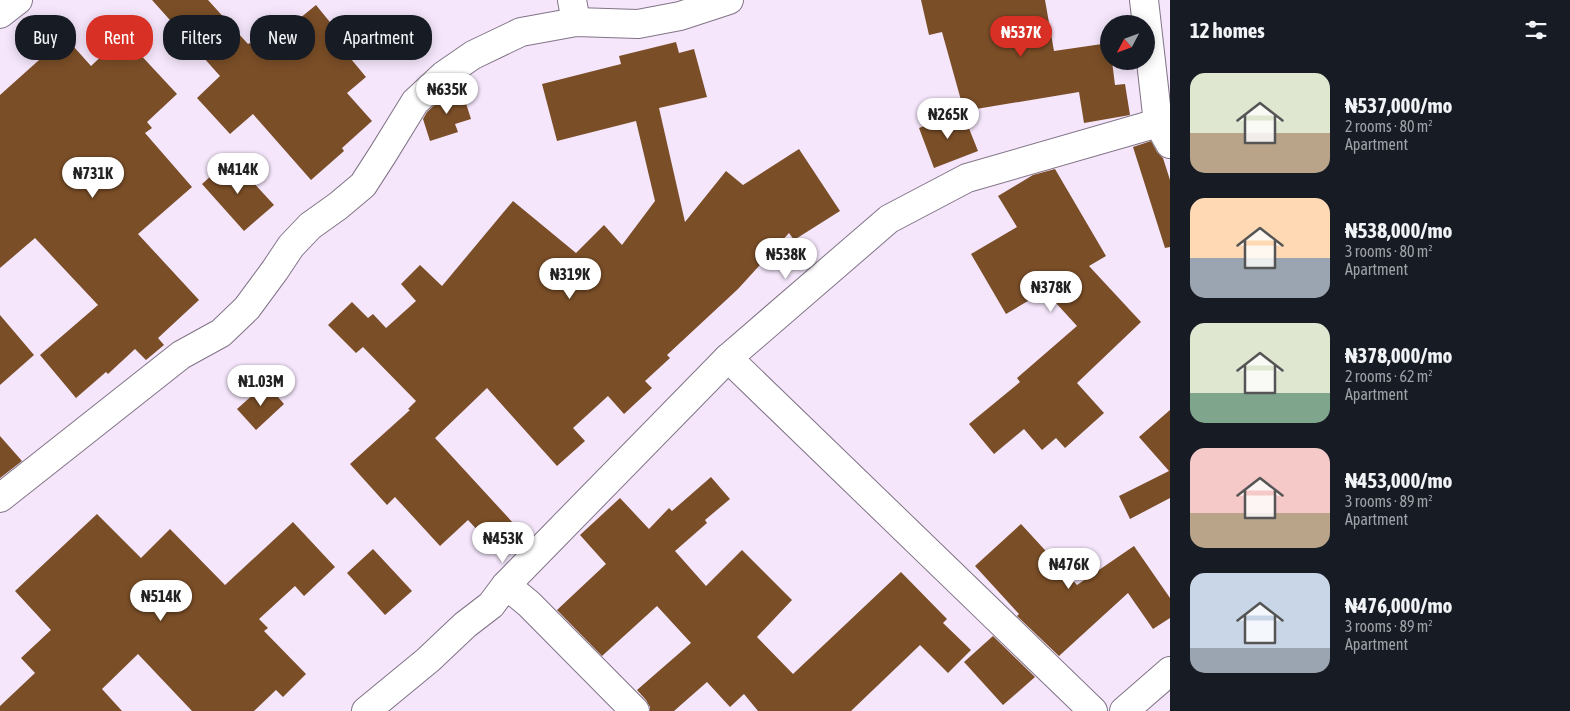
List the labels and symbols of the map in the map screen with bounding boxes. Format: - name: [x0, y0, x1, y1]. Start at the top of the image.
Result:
- pin: ₦537K: [986, 15, 1056, 58]
- north arrow: [1100, 15, 1155, 70]
- pin: ₦635K: [412, 72, 482, 115]
- pin: ₦265K: [913, 98, 983, 140]
- pin: ₦414K: [203, 152, 273, 195]
- pin: ₦731K: [58, 156, 128, 199]
- pin: ₦538K: [751, 238, 821, 280]
- pin: ₦319K: [535, 258, 605, 300]
- pin: ₦378K: [1016, 270, 1086, 313]
- pin: ₦1.03M: [220, 364, 302, 407]
- pin: ₦453K: [468, 522, 538, 564]
- pin: ₦476K: [1034, 548, 1104, 590]
- pin: ₦514K: [126, 580, 196, 622]

